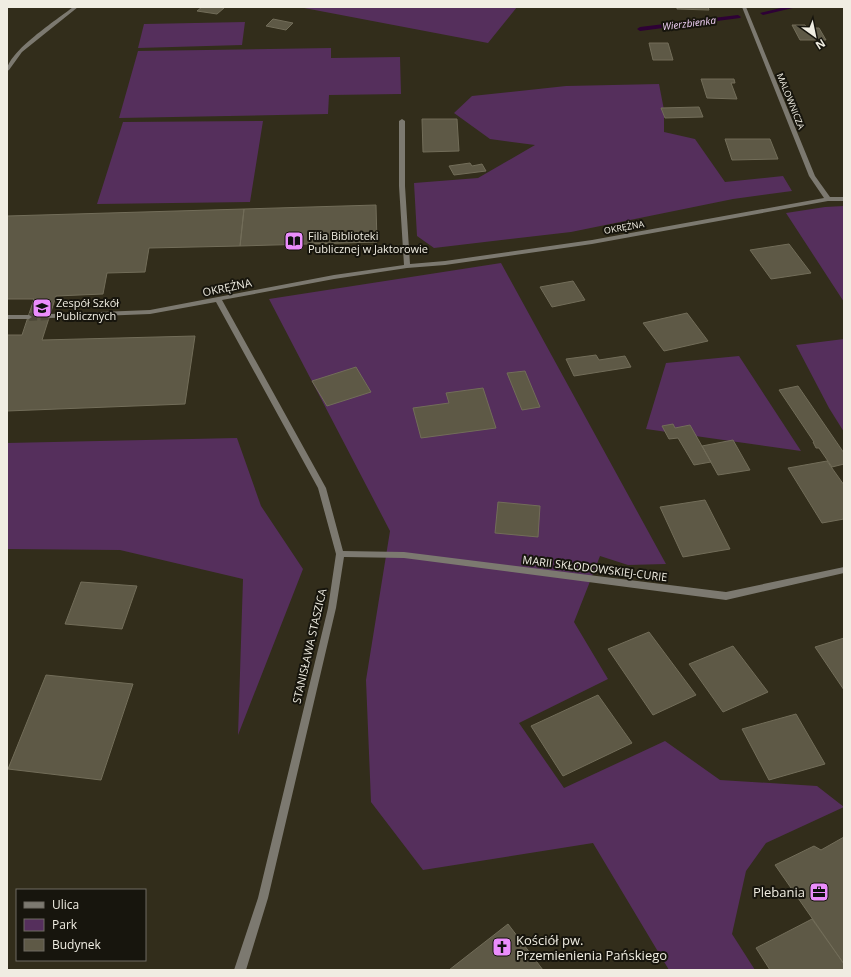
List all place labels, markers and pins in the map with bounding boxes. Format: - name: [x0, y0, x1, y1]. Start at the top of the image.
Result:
- place label: Filia Biblioteki Publicznej w Jaktorowie: [308, 228, 428, 256]
- library icon: Filia Biblioteki Publicznej w Jaktorowie: [283, 230, 305, 252]
- place label: Zespół Szkół Publicznych: [56, 295, 119, 323]
- school or university icon: Zespół Szkół Publicznych: [31, 297, 53, 319]
- office icon: Plebania: [808, 881, 830, 903]
- place label: Plebania: [753, 883, 805, 901]
- place label: Kościół pw. Przemienienia Pańskiego: [516, 931, 667, 964]
- church icon: Kościół pw. Przemienienia Pańskiego: [491, 936, 513, 958]

